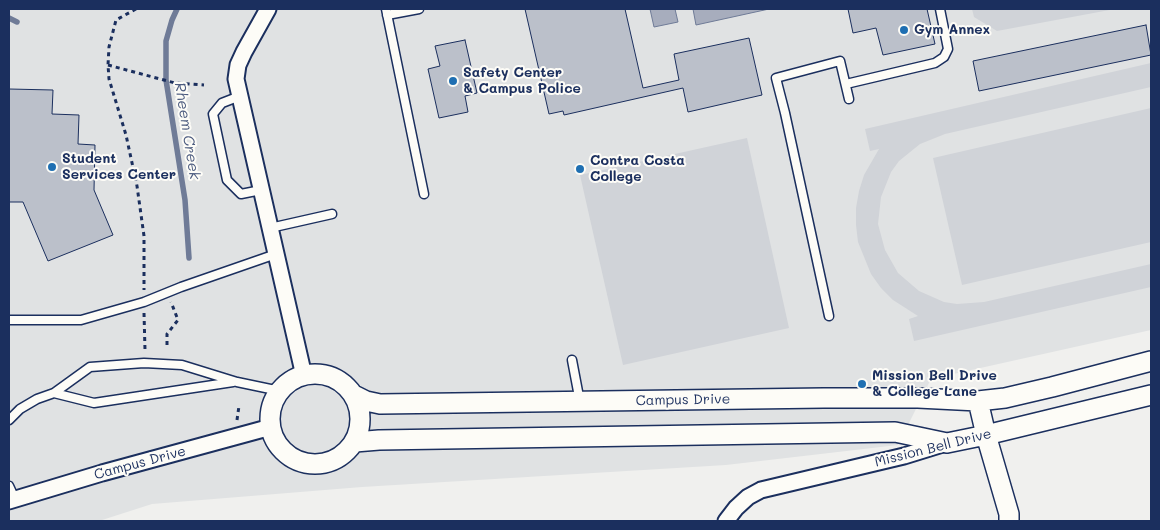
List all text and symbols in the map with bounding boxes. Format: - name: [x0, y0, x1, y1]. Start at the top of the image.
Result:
- place label: Gym Annex: [914, 22, 990, 38]
- marker: Gym Annex: [898, 24, 910, 36]
- place label: Safety Center & Campus Police: [463, 65, 581, 98]
- marker: Safety Center & Campus Police: [447, 75, 459, 87]
- water label: Rheem Creek: [170, 81, 204, 181]
- place label: Student Services Center: [62, 151, 176, 184]
- place label: Contra Costa College: [590, 153, 685, 186]
- marker: Student Services Center: [46, 161, 58, 173]
- marker: Contra Costa College: [574, 163, 586, 175]
- place label: Mission Bell Drive & College Lane: [872, 368, 997, 401]
- marker: Mission Bell Drive & College Lane: [856, 378, 868, 390]
- street label: Campus Drive: [636, 391, 730, 409]
- street label: Mission Bell Drive: [873, 425, 993, 471]
- street label: Campus Drive: [92, 443, 188, 483]

